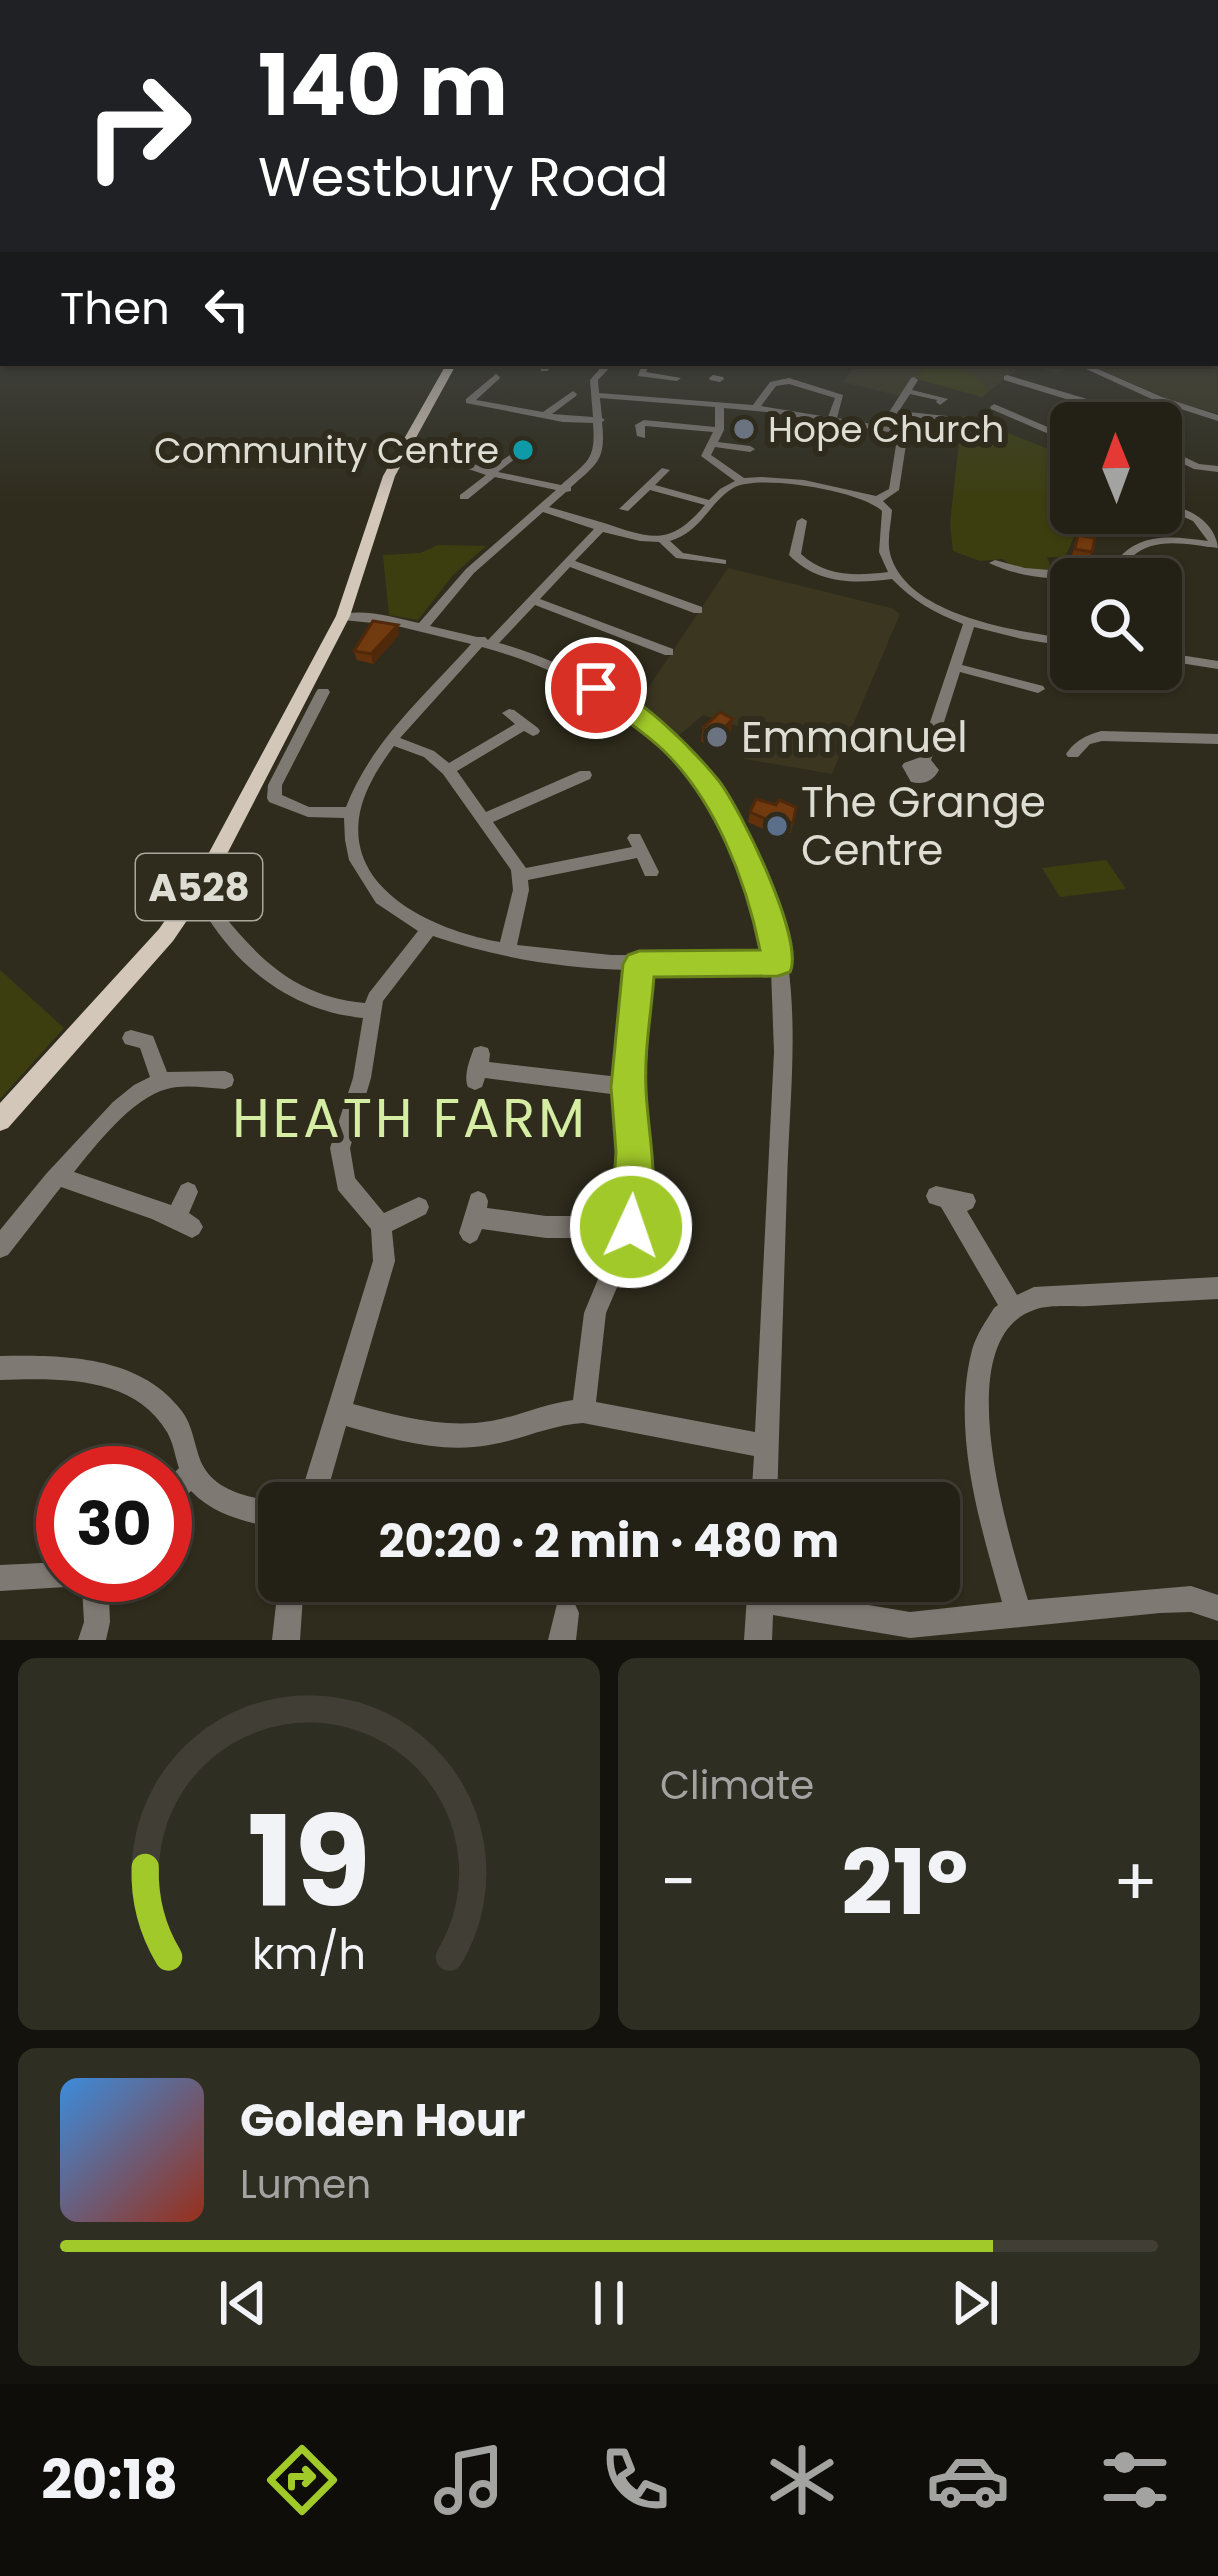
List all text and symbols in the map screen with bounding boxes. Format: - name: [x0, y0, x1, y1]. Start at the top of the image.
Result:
- text: 140 m: [258, 27, 508, 144]
- icon: right: [60, 48, 216, 204]
- text: Westbury Road: [258, 139, 668, 215]
- icon: left: [194, 276, 260, 342]
- text: Then: [60, 277, 170, 340]
- north arrow: [1050, 402, 1182, 534]
- map controls: [1050, 402, 1182, 690]
- place label: Hope Church: [768, 404, 1004, 455]
- marker: Hope Church: [731, 416, 757, 442]
- place label: Community Centre: [154, 425, 499, 476]
- marker: Community Centre: [510, 437, 536, 463]
- button: search: [1050, 558, 1182, 690]
- pin: [545, 637, 647, 739]
- icon: arrive: [563, 655, 629, 721]
- place label: Emmanuel: [741, 708, 968, 767]
- marker: Emmanuel: [704, 724, 730, 750]
- place label: The Grange Centre: [801, 773, 1046, 880]
- marker: The Grange Centre: [764, 813, 790, 839]
- road number: A528: [136, 854, 262, 920]
- district label: HEATH FARM: [232, 1080, 588, 1156]
- position arrow: [568, 1164, 694, 1290]
- speed limit sign: 30: [36, 1446, 192, 1602]
- text: 20:20 · 2 min · 480 m: [379, 1510, 839, 1573]
- text: Climate: [660, 1758, 814, 1813]
- text: 19: [247, 1775, 371, 1950]
- text: 21°: [841, 1819, 968, 1946]
- text: −: [660, 1836, 696, 1928]
- text: +: [1113, 1836, 1158, 1928]
- text: km/h: [252, 1924, 366, 1984]
- text: Golden Hour: [240, 2089, 526, 2152]
- text: Lumen: [240, 2157, 371, 2212]
- icon: previous: [210, 2270, 276, 2336]
- icon: pause: [576, 2270, 642, 2336]
- icon: next: [942, 2270, 1008, 2336]
- icon: directions: [260, 2438, 344, 2522]
- icon: music: [427, 2438, 511, 2522]
- icon: phone: [593, 2438, 677, 2522]
- icon: climate: [760, 2438, 844, 2522]
- icon: car: [926, 2438, 1010, 2522]
- icon: filters: [1093, 2438, 1177, 2522]
- text: 20:18: [41, 2442, 178, 2518]

